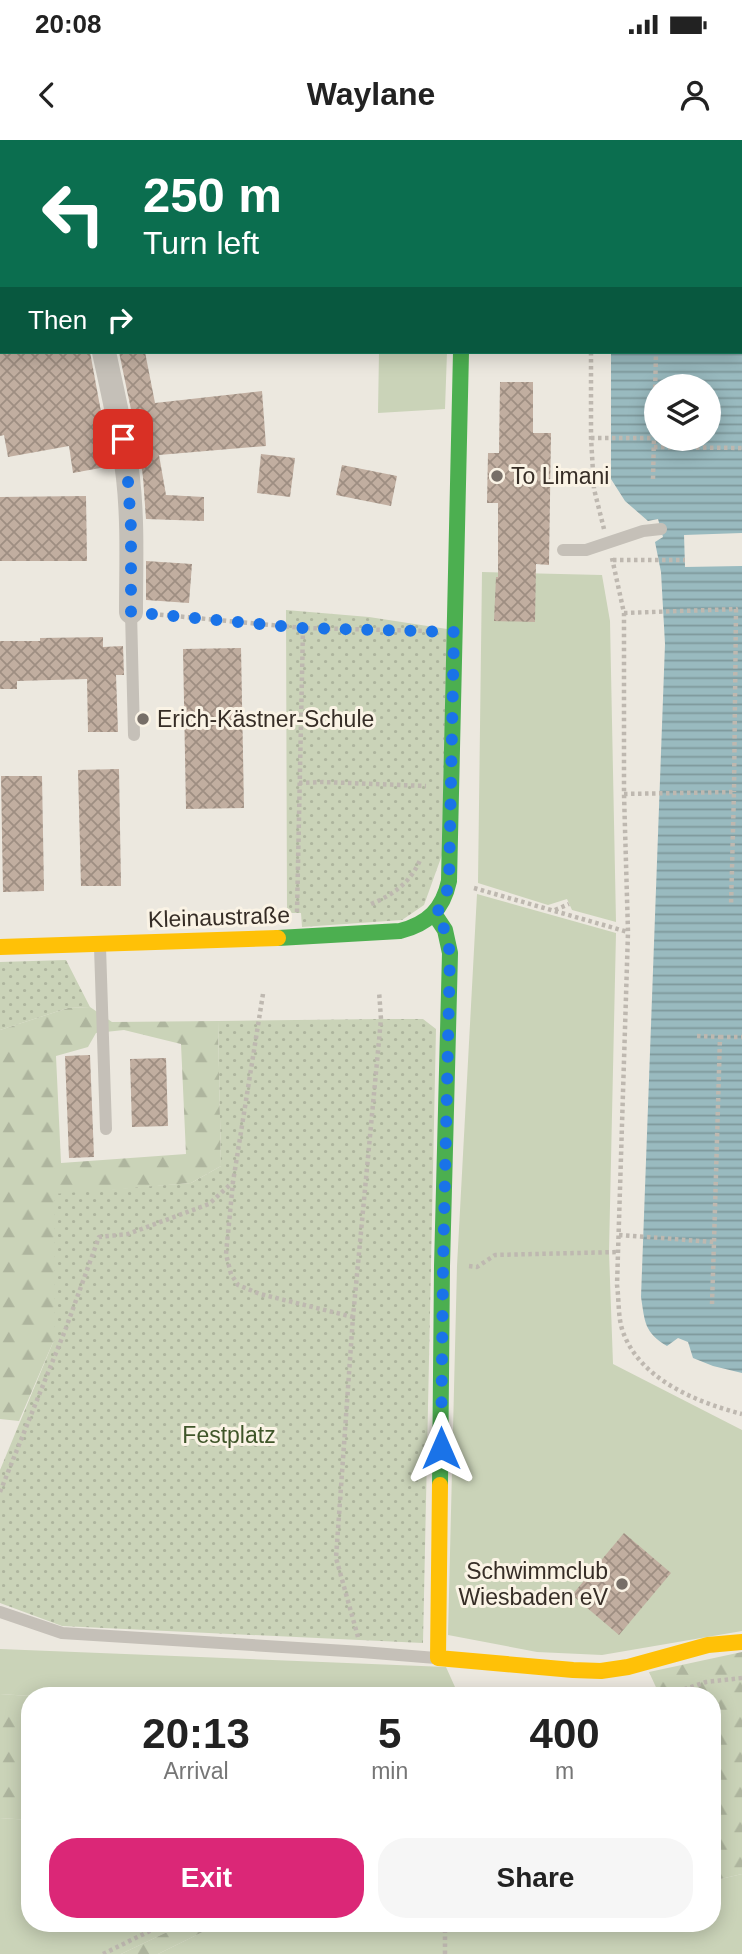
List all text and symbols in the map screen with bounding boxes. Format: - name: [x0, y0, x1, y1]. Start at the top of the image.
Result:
- text: 20:08: [35, 9, 102, 39]
- icon: back: [28, 76, 66, 114]
- text: Waylane: [307, 76, 435, 112]
- icon: person: [676, 76, 714, 114]
- icon: left: [28, 168, 119, 259]
- text: 250 m: [143, 168, 282, 222]
- text: Turn left: [143, 225, 259, 261]
- icon: right: [101, 301, 139, 339]
- text: Then: [28, 305, 87, 335]
- map controls: [644, 374, 721, 451]
- button: layers: [644, 374, 721, 451]
- pin: [93, 409, 153, 469]
- icon: arrive: [104, 420, 142, 458]
- place label: To Limani: [511, 463, 609, 489]
- marker: To Limani: [489, 468, 505, 484]
- place label: Erich-Kästner-Schule: [157, 706, 374, 732]
- marker: Erich-Kästner-Schule: [135, 711, 151, 727]
- street label: Kleinaustraße: [148, 902, 290, 932]
- position arrow: [404, 1411, 478, 1485]
- park label: Festplatz: [182, 1422, 276, 1448]
- place label: Schwimmclub Wiesbaden eV: [458, 1558, 609, 1610]
- marker: Schwimmclub Wiesbaden eV: [614, 1576, 630, 1592]
- text: 20:13: [142, 1710, 250, 1757]
- text: 5: [378, 1710, 401, 1757]
- text: 400: [530, 1710, 600, 1757]
- text: Arrival: [163, 1758, 229, 1784]
- text: min: [371, 1758, 408, 1784]
- text: m: [555, 1758, 574, 1784]
- button: Exit: [49, 1838, 364, 1918]
- button: Share: [378, 1838, 693, 1918]

